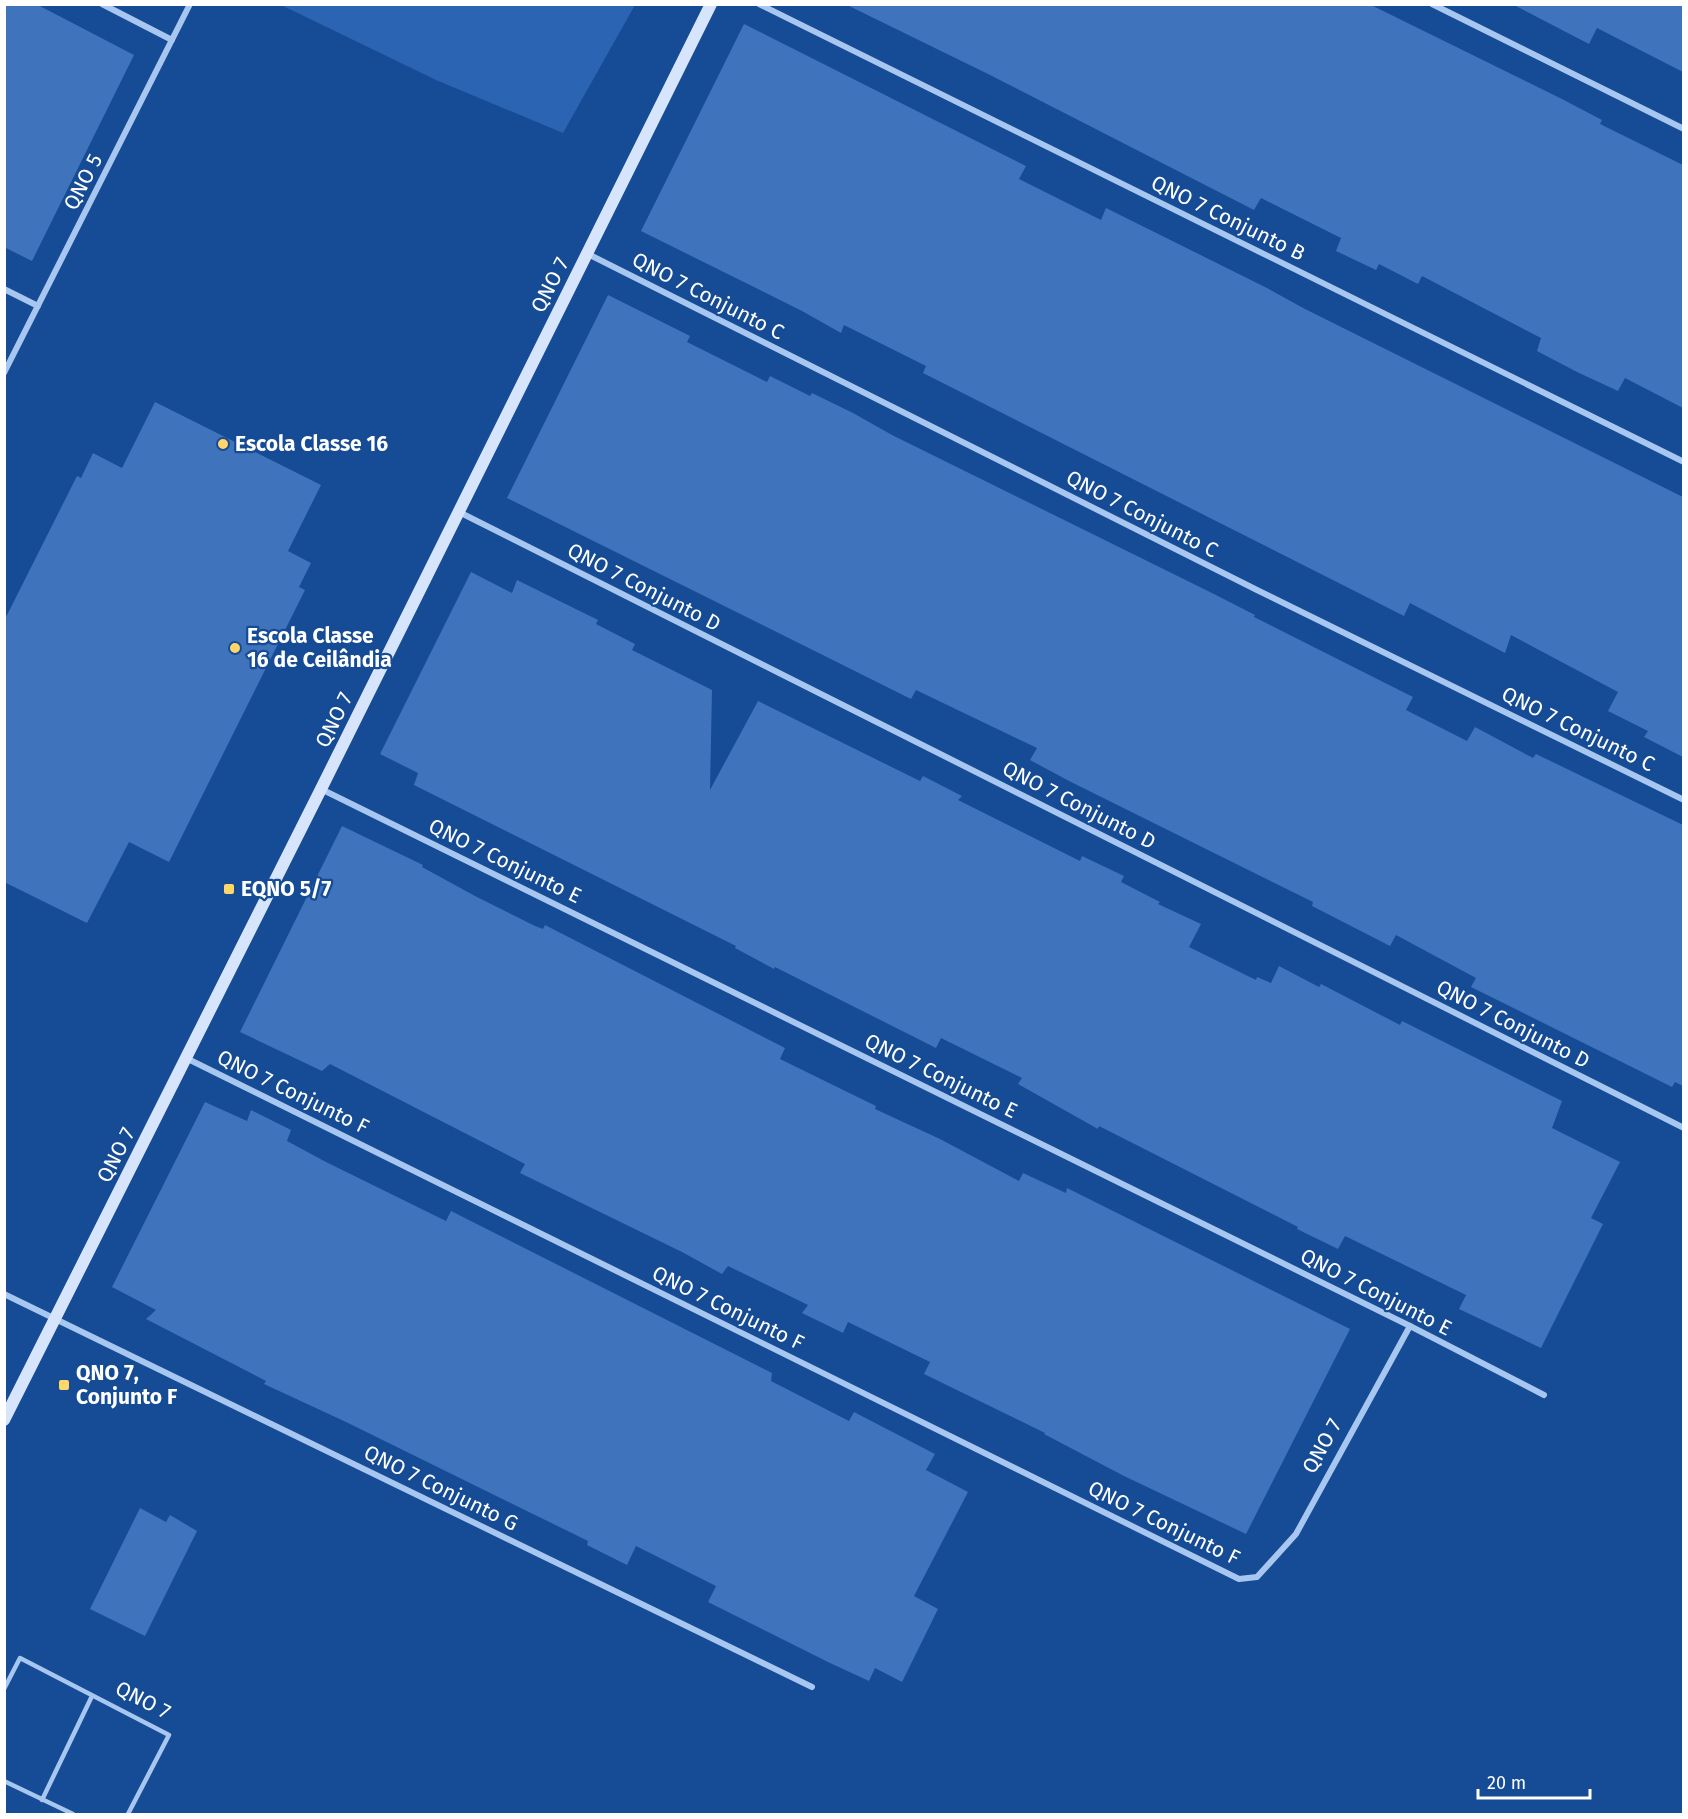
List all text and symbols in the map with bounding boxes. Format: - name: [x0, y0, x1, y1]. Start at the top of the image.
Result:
- street label: QNO 5: [58, 150, 108, 214]
- street label: QNO 7 Conjunto B: [1147, 169, 1309, 267]
- street label: QNO 7 Conjunto C: [628, 247, 789, 346]
- street label: QNO 7: [525, 253, 575, 317]
- place label: Escola Classe 16: [235, 431, 388, 457]
- marker: Escola Classe 16: [216, 437, 230, 451]
- street label: QNO 7 Conjunto C: [1062, 465, 1223, 564]
- street label: QNO 7 Conjunto D: [563, 537, 725, 637]
- place label: Escola Classe 16 de Ceilândia: [247, 623, 392, 673]
- marker: Escola Classe 16 de Ceilândia: [228, 641, 242, 655]
- street label: QNO 7 Conjunto C: [1497, 681, 1659, 777]
- street label: QNO 7: [310, 688, 358, 752]
- street label: QNO 7 Conjunto D: [998, 755, 1160, 855]
- street label: QNO 7 Conjunto E: [424, 813, 586, 909]
- place label: EQNO 5/7: [241, 876, 331, 902]
- marker: EQNO 5/7: [222, 882, 236, 896]
- street label: QNO 7 Conjunto D: [1432, 974, 1594, 1074]
- street label: QNO 7 Conjunto E: [860, 1028, 1022, 1124]
- street label: QNO 7 Conjunto F: [213, 1044, 373, 1140]
- street label: QNO 7: [91, 1123, 141, 1187]
- street label: QNO 7 Conjunto E: [1296, 1243, 1456, 1341]
- street label: QNO 7 Conjunto F: [648, 1260, 808, 1356]
- place label: QNO 7, Conjunto F: [76, 1360, 178, 1410]
- marker: QNO 7, Conjunto F: [57, 1378, 71, 1392]
- street label: QNO 7: [1297, 1414, 1347, 1478]
- street label: QNO 7 Conjunto G: [360, 1439, 522, 1537]
- street label: QNO 7 Conjunto F: [1084, 1475, 1244, 1571]
- street label: QNO 7: [111, 1675, 175, 1725]
- scale bar: [1478, 1762, 1590, 1800]
- text: 20 m: [1487, 1772, 1526, 1794]

